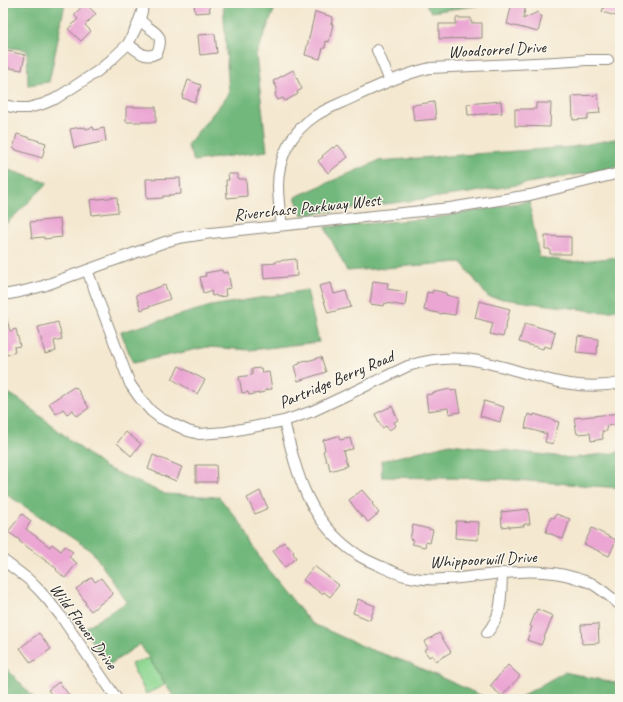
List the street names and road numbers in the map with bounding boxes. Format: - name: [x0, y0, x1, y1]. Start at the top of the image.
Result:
- street label: Woodsorrel Drive: [448, 36, 548, 63]
- street label: Riverchase Parkway West: [233, 189, 384, 226]
- street label: Partridge Berry Road: [276, 345, 399, 413]
- street label: Whippoorwill Drive: [429, 546, 538, 573]
- street label: Wild Flower Drive: [45, 579, 123, 675]

